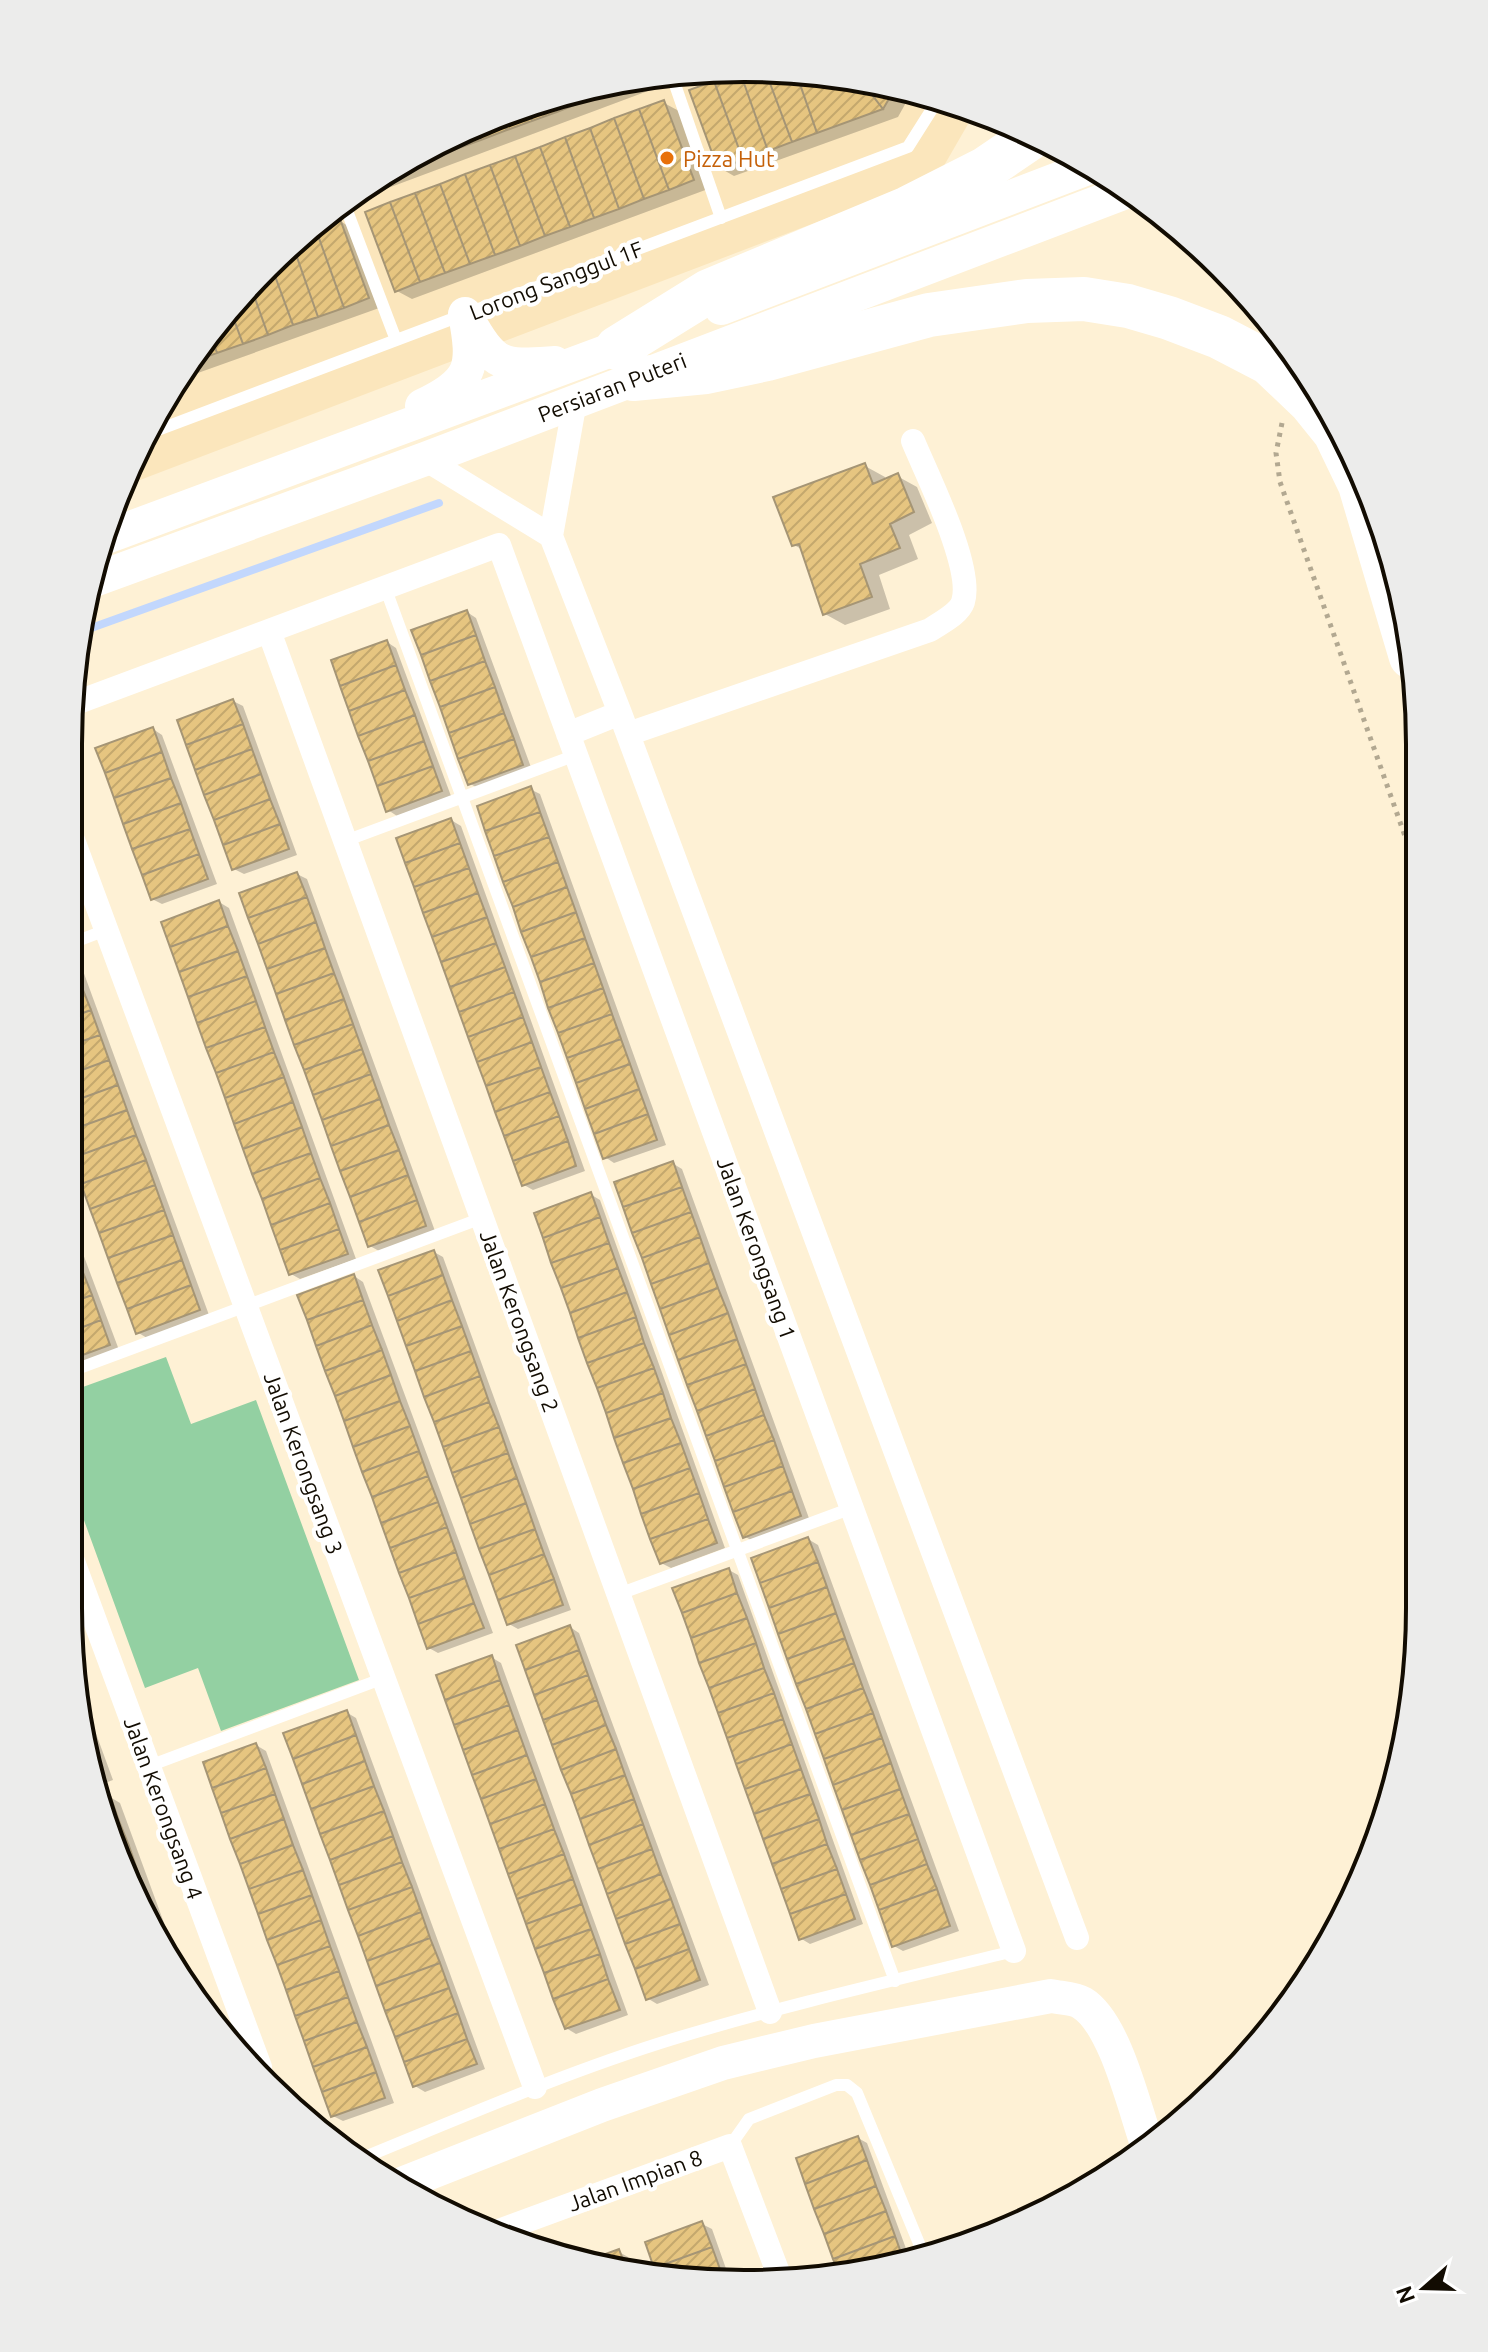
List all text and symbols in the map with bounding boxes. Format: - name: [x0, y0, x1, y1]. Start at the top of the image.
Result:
- place label: Pizza Hut: [683, 146, 775, 171]
- marker: Pizza Hut: [658, 149, 676, 167]
- street label: Lorong Sanggul 1F: [466, 235, 646, 325]
- street label: Persiaran Puteri: [534, 347, 690, 427]
- street label: Jalan Kerongsang 1: [712, 1153, 802, 1343]
- street label: Jalan Kerongsang 2: [475, 1226, 565, 1416]
- street label: Jalan Kerongsang 3: [259, 1368, 349, 1558]
- street label: Jalan Kerongsang 4: [119, 1713, 209, 1903]
- street label: Jalan Impian 8: [564, 2144, 706, 2216]
- north arrow: [1384, 2248, 1464, 2328]
- text: N: [1390, 2283, 1419, 2307]

